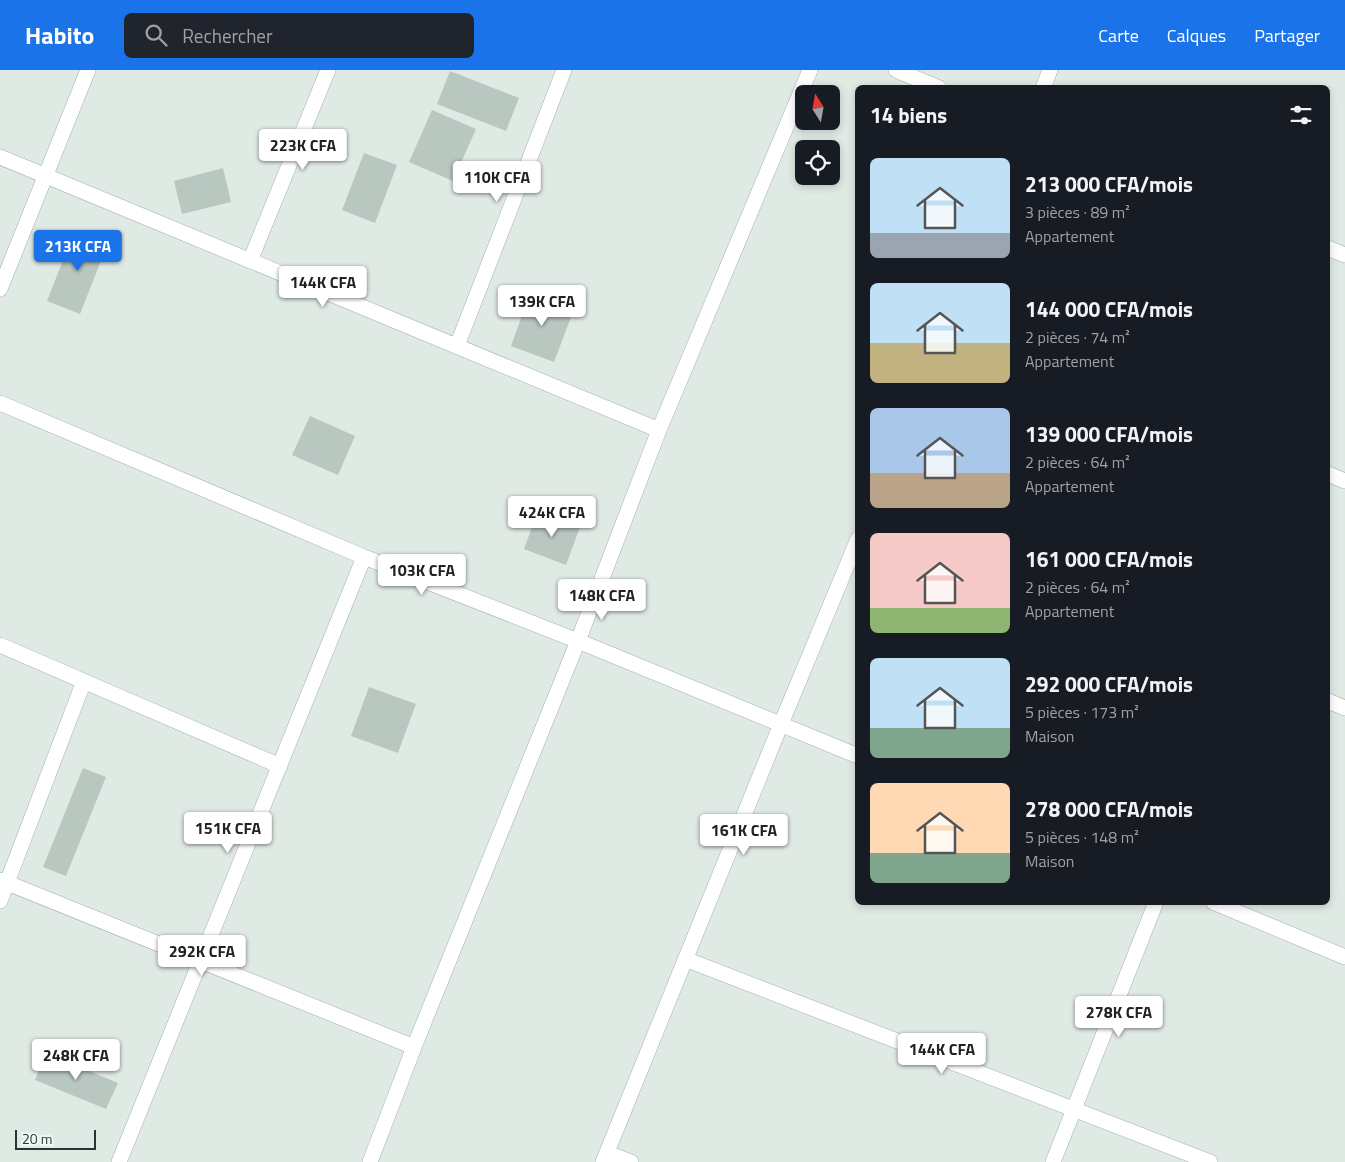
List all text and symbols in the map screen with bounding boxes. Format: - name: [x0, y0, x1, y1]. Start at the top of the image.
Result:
- search box: [124, 13, 474, 58]
- text: Habito: [25, 17, 94, 53]
- icon: search: [142, 21, 170, 49]
- text: Rechercher: [182, 21, 273, 50]
- text: Carte: [1098, 22, 1139, 49]
- text: Calques: [1167, 22, 1226, 49]
- text: Partager: [1254, 22, 1320, 49]
- north arrow: [795, 85, 840, 130]
- map controls: [795, 85, 840, 185]
- text: 14 biens: [870, 99, 947, 131]
- icon: filters: [1287, 101, 1315, 129]
- pin: 223K CFA: [251, 128, 355, 171]
- text: 223K CFA: [270, 133, 336, 157]
- button: locate: [795, 140, 840, 185]
- pin: 110K CFA: [445, 160, 549, 203]
- text: 110K CFA: [464, 165, 530, 189]
- text: 213 000 CFA/mois: [1025, 168, 1193, 200]
- icon: home: [910, 178, 970, 238]
- text: 3 pièces · 89 m²: [1025, 200, 1130, 224]
- text: Appartement: [1025, 224, 1114, 248]
- pin: 213K CFA: [26, 230, 130, 272]
- text: 213K CFA: [45, 234, 111, 258]
- pin: 144K CFA: [271, 266, 375, 308]
- text: 144K CFA: [290, 270, 356, 294]
- pin: 139K CFA: [490, 284, 594, 327]
- text: 139K CFA: [509, 289, 575, 313]
- text: 144 000 CFA/mois: [1025, 293, 1193, 325]
- icon: home: [910, 303, 970, 363]
- text: 2 pièces · 74 m²: [1025, 325, 1130, 349]
- text: Appartement: [1025, 349, 1114, 373]
- text: 139 000 CFA/mois: [1025, 418, 1193, 450]
- icon: home: [910, 428, 970, 488]
- text: 2 pièces · 64 m²: [1025, 450, 1130, 474]
- text: Appartement: [1025, 474, 1114, 498]
- pin: 424K CFA: [500, 496, 604, 538]
- text: 424K CFA: [519, 500, 585, 524]
- text: 161 000 CFA/mois: [1025, 543, 1193, 575]
- icon: home: [910, 553, 970, 613]
- pin: 103K CFA: [370, 554, 474, 596]
- text: 103K CFA: [389, 558, 455, 582]
- text: 2 pièces · 64 m²: [1025, 575, 1130, 599]
- pin: 148K CFA: [550, 578, 654, 621]
- text: 148K CFA: [569, 583, 635, 607]
- text: Appartement: [1025, 599, 1114, 623]
- text: 292 000 CFA/mois: [1025, 668, 1193, 700]
- icon: home: [910, 678, 970, 738]
- text: 5 pièces · 173 m²: [1025, 700, 1139, 724]
- text: Maison: [1025, 724, 1074, 748]
- text: 278 000 CFA/mois: [1025, 793, 1193, 825]
- icon: home: [910, 803, 970, 863]
- pin: 151K CFA: [176, 812, 280, 854]
- pin: 161K CFA: [692, 814, 796, 856]
- text: 151K CFA: [195, 816, 261, 840]
- text: 161K CFA: [711, 818, 777, 842]
- text: 5 pièces · 148 m²: [1025, 825, 1139, 849]
- text: Maison: [1025, 849, 1074, 873]
- pin: 292K CFA: [150, 934, 254, 977]
- text: 292K CFA: [169, 939, 235, 963]
- pin: 278K CFA: [1067, 996, 1171, 1038]
- text: 278K CFA: [1086, 1000, 1152, 1024]
- pin: 144K CFA: [890, 1032, 994, 1075]
- text: 144K CFA: [909, 1037, 975, 1061]
- pin: 248K CFA: [24, 1038, 128, 1081]
- text: 248K CFA: [43, 1043, 109, 1067]
- scale bar: [15, 1127, 96, 1150]
- text: 20 m: [22, 1128, 52, 1149]

